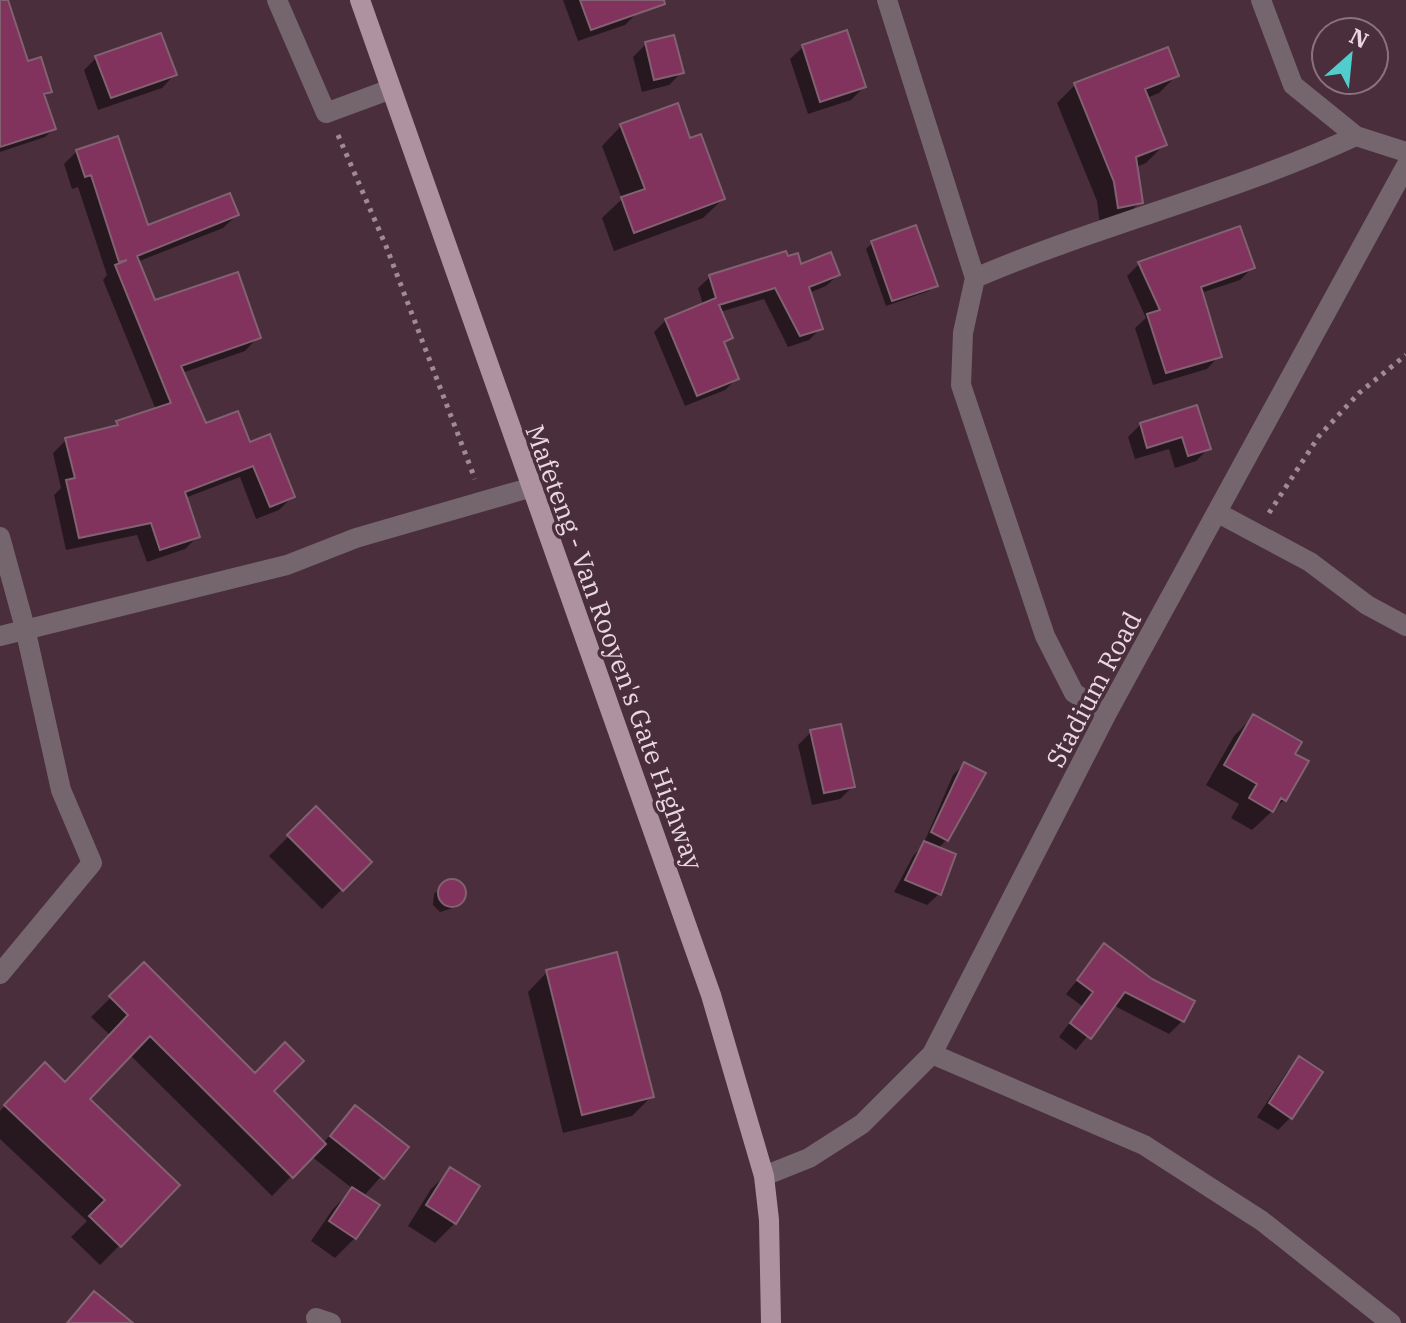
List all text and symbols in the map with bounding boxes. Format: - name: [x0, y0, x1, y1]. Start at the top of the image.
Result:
- north arrow: [1310, 16, 1390, 96]
- text: N: [1345, 21, 1374, 55]
- street label: Mafeteng - Van Rooyen's Gate Highway: [518, 420, 712, 874]
- street label: Stadium Road: [1038, 605, 1148, 773]

